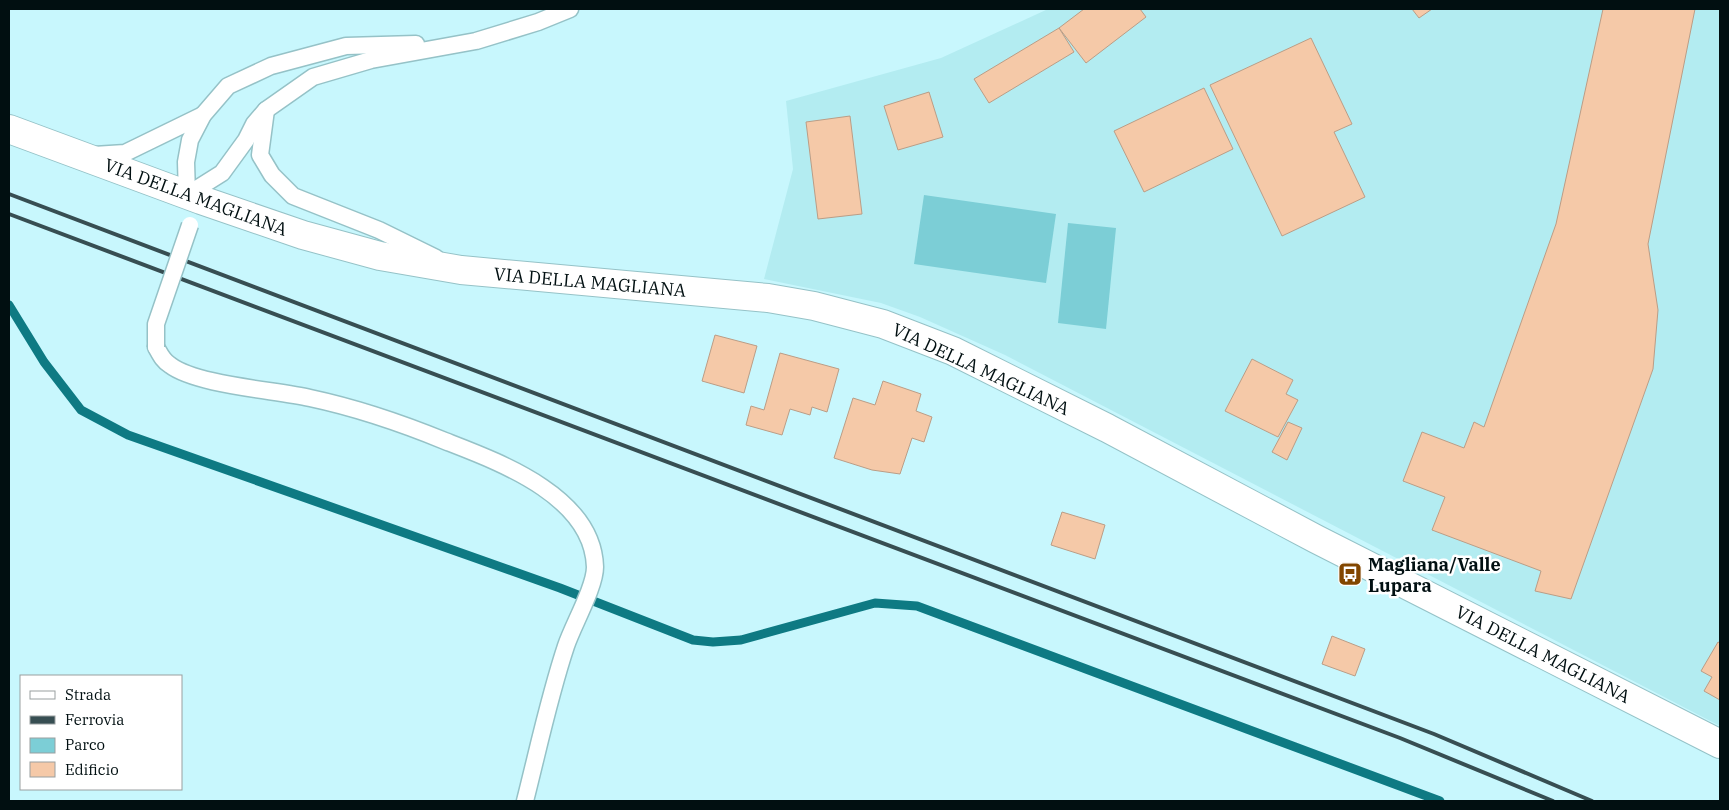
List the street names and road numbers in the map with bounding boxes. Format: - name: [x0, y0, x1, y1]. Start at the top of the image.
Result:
- street label: VIA DELLA MAGLIANA: [101, 153, 291, 241]
- street label: VIA DELLA MAGLIANA: [493, 262, 688, 302]
- street label: VIA DELLA MAGLIANA: [889, 318, 1074, 420]
- street label: VIA DELLA MAGLIANA: [1452, 600, 1635, 708]

